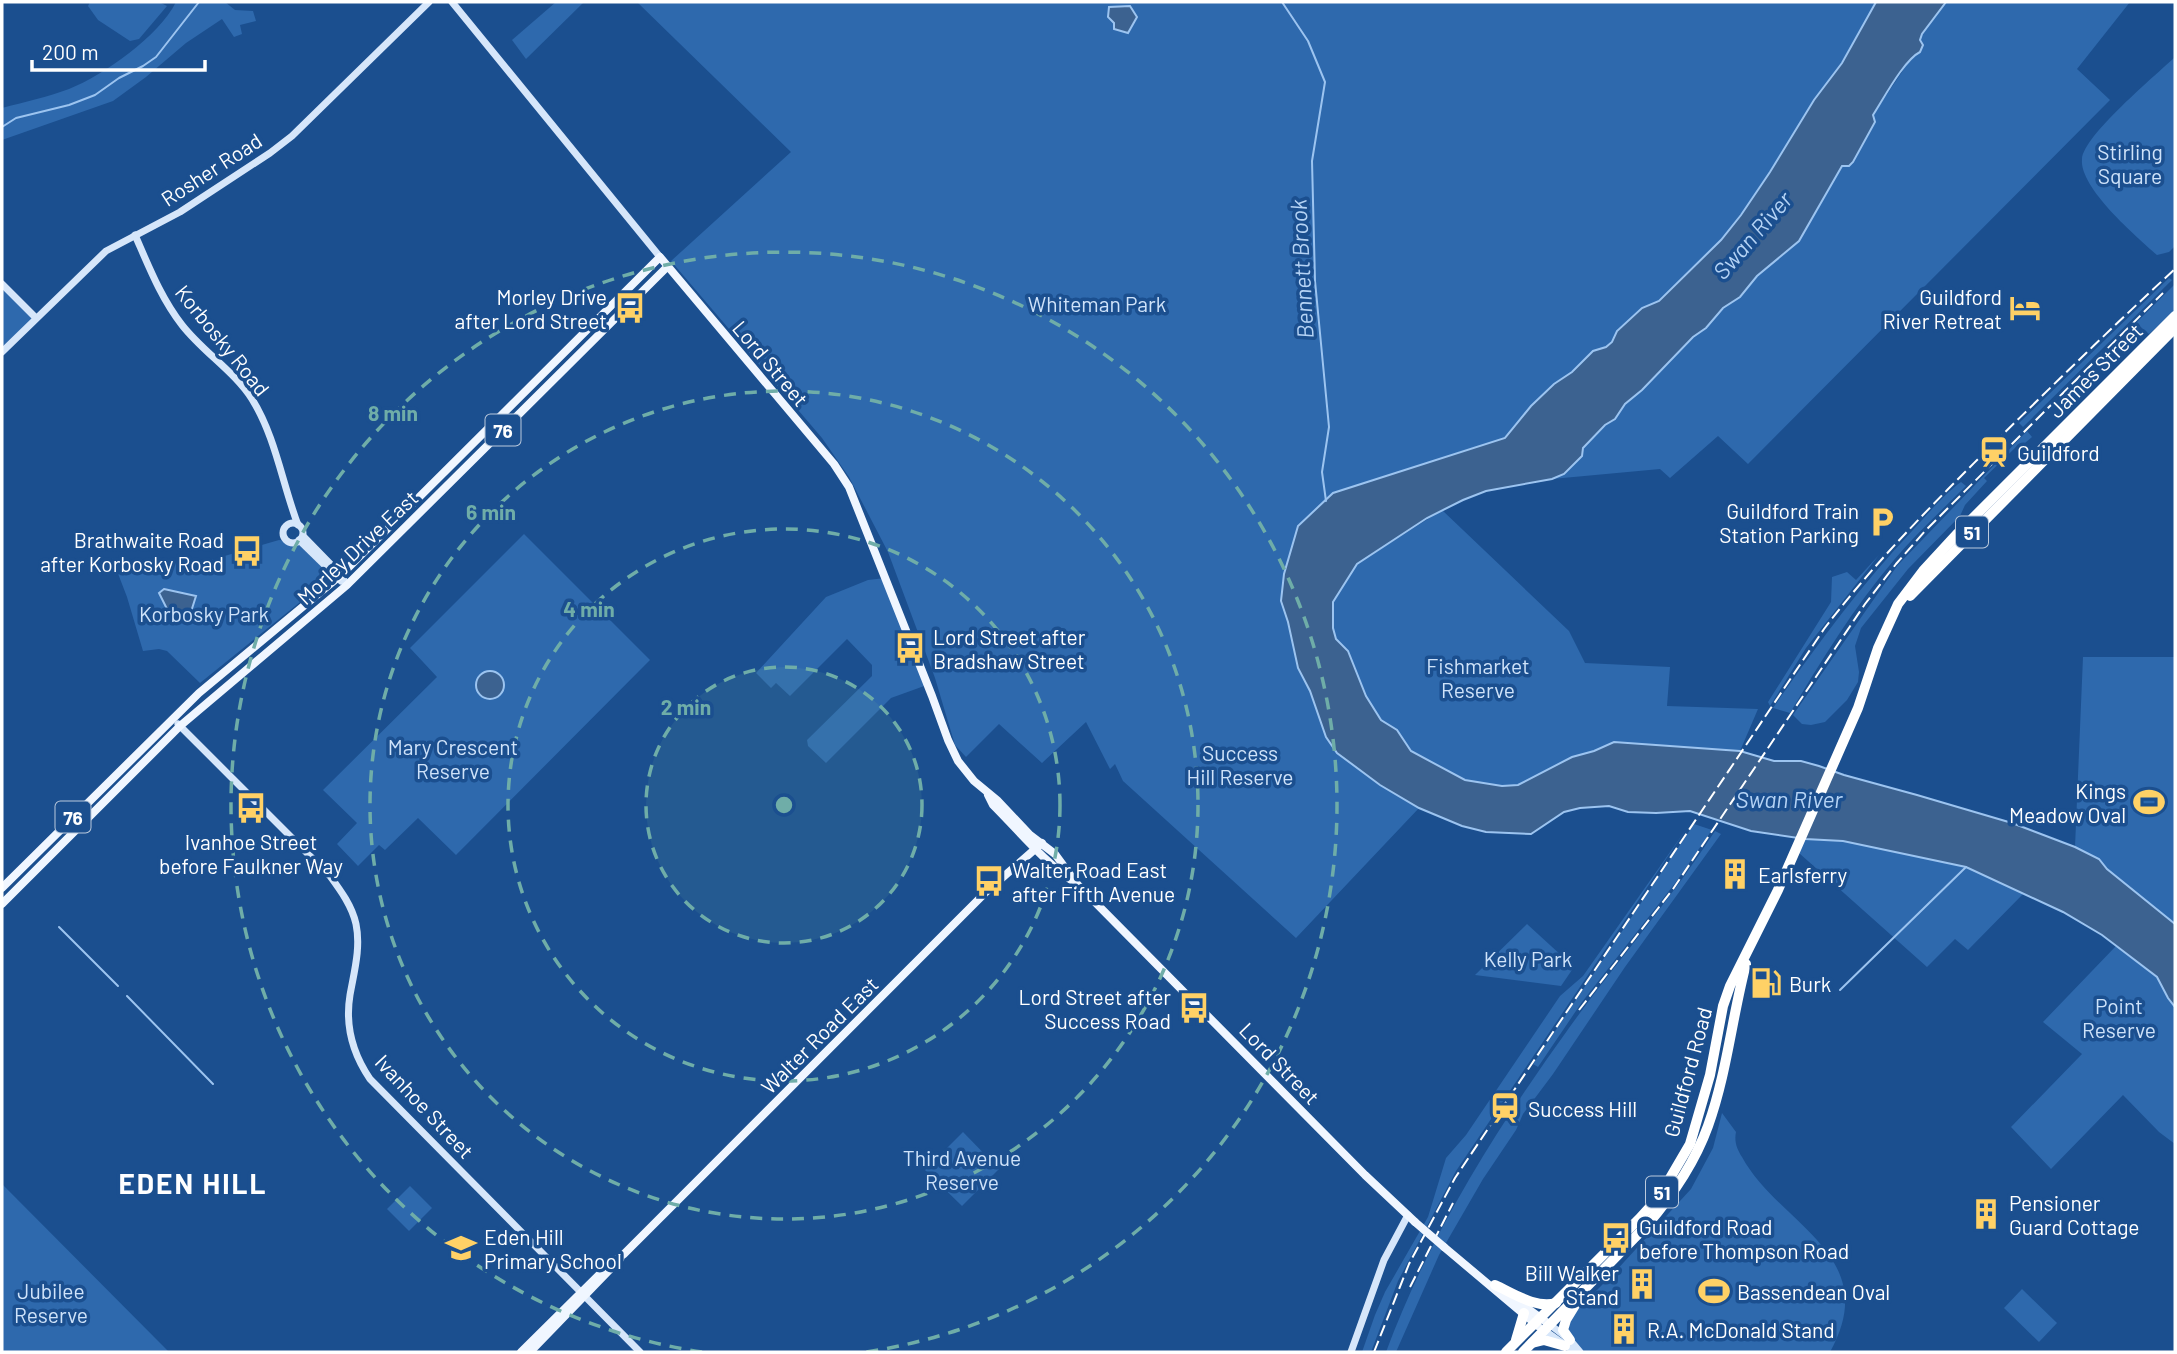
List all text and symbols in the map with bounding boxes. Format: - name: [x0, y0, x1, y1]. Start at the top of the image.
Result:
- scale bar: [32, 28, 205, 72]
- text: 200 m: [42, 39, 99, 64]
- street label: Rosher Road: [156, 127, 266, 211]
- park label: Stirling Square: [2097, 139, 2163, 188]
- water label: Swan River: [1706, 185, 1798, 285]
- water label: Bennett Brook: [1283, 199, 1319, 339]
- street label: Korbosky Road: [171, 280, 275, 400]
- place label: Morley Drive after Lord Street: [455, 284, 607, 333]
- place label: Guildford River Retreat: [1883, 284, 2002, 333]
- bus stop icon: Morley Drive after Lord Street: [613, 291, 647, 325]
- park label: Whiteman Park: [1028, 291, 1166, 316]
- hotel icon: Guildford River Retreat: [2008, 291, 2042, 325]
- street label: Lord Street: [728, 315, 814, 411]
- street label: James Street: [2043, 318, 2147, 422]
- text: 8 min: [368, 400, 418, 425]
- road number: 76: [486, 414, 520, 446]
- station icon: Guildford: [1977, 435, 2011, 469]
- place label: Guildford: [2017, 440, 2100, 465]
- street label: Morley Drive East: [291, 485, 423, 609]
- place label: Guildford Train Station Parking: [1719, 498, 1859, 547]
- text: 6 min: [466, 499, 516, 524]
- parking icon: Guildford Train Station Parking: [1865, 505, 1899, 539]
- road number: 51: [1956, 516, 1988, 548]
- place label: Brathwaite Road after Korbosky Road: [40, 527, 224, 576]
- bus stop icon: Brathwaite Road after Korbosky Road: [230, 534, 264, 568]
- text: 4 min: [563, 596, 615, 621]
- park label: Korbosky Park: [139, 601, 269, 626]
- place label: Lord Street after Bradshaw Street: [933, 624, 1086, 673]
- bus stop icon: Lord Street after Bradshaw Street: [893, 631, 927, 665]
- park label: Fishmarket Reserve: [1426, 653, 1530, 702]
- text: 2 min: [661, 694, 711, 719]
- park label: Mary Crescent Reserve: [388, 734, 518, 783]
- park label: Success Hill Reserve: [1186, 740, 1294, 789]
- place label: Kings Meadow Oval: [2009, 778, 2126, 827]
- water label: Swan River: [1736, 785, 1843, 813]
- sports icon: Kings Meadow Oval: [2132, 785, 2166, 819]
- bus stop icon: Ivanhoe Street before Faulkner Way: [234, 791, 268, 825]
- centre of rings: [772, 793, 796, 817]
- road number: 76: [56, 802, 90, 832]
- place label: Ivanhoe Street before Faulkner Way: [159, 829, 343, 878]
- place label: Walter Road East after Fifth Avenue: [1012, 857, 1175, 906]
- building icon: Earlsferry: [1718, 857, 1752, 891]
- place label: Earlsferry: [1758, 862, 1848, 887]
- bus stop icon: Walter Road East after Fifth Avenue: [972, 864, 1006, 898]
- park label: Kelly Park: [1484, 946, 1572, 971]
- fuel station icon: Burk: [1749, 966, 1783, 1000]
- street label: Walter Road East: [755, 971, 883, 1099]
- place label: Burk: [1789, 971, 1831, 996]
- place label: Lord Street after Success Road: [1019, 984, 1171, 1033]
- bus stop icon: Lord Street after Success Road: [1177, 991, 1211, 1025]
- park label: Point Reserve: [2082, 993, 2156, 1042]
- street label: Guildford Road: [1658, 1004, 1716, 1140]
- street label: Lord Street: [1235, 1017, 1325, 1109]
- street label: Ivanhoe Street: [371, 1049, 479, 1163]
- station icon: Success Hill: [1488, 1091, 1522, 1125]
- place label: Success Hill: [1528, 1096, 1637, 1121]
- park label: Third Avenue Reserve: [903, 1145, 1021, 1194]
- district label: EDEN HILL: [118, 1166, 268, 1200]
- road number: 51: [1646, 1176, 1678, 1208]
- place label: Pensioner Guard Cottage: [2009, 1190, 2140, 1239]
- building icon: Pensioner Guard Cottage: [1969, 1197, 2003, 1231]
- place label: Guildford Road before Thompson Road: [1639, 1214, 1849, 1263]
- bus stop icon: Guildford Road before Thompson Road: [1599, 1221, 1633, 1255]
- place label: Eden Hill Primary School: [484, 1224, 622, 1273]
- school or university icon: Eden Hill Primary School: [444, 1231, 478, 1265]
- place label: Bill Walker Stand: [1525, 1260, 1619, 1309]
- building icon: Bill Walker Stand: [1625, 1267, 1659, 1301]
- sports icon: Bassendean Oval: [1697, 1274, 1731, 1308]
- park label: Jubilee Reserve: [14, 1278, 88, 1327]
- place label: Bassendean Oval: [1737, 1279, 1890, 1304]
- building icon: R.A. McDonald Stand: [1607, 1312, 1641, 1346]
- place label: R.A. McDonald Stand: [1647, 1317, 1835, 1342]

